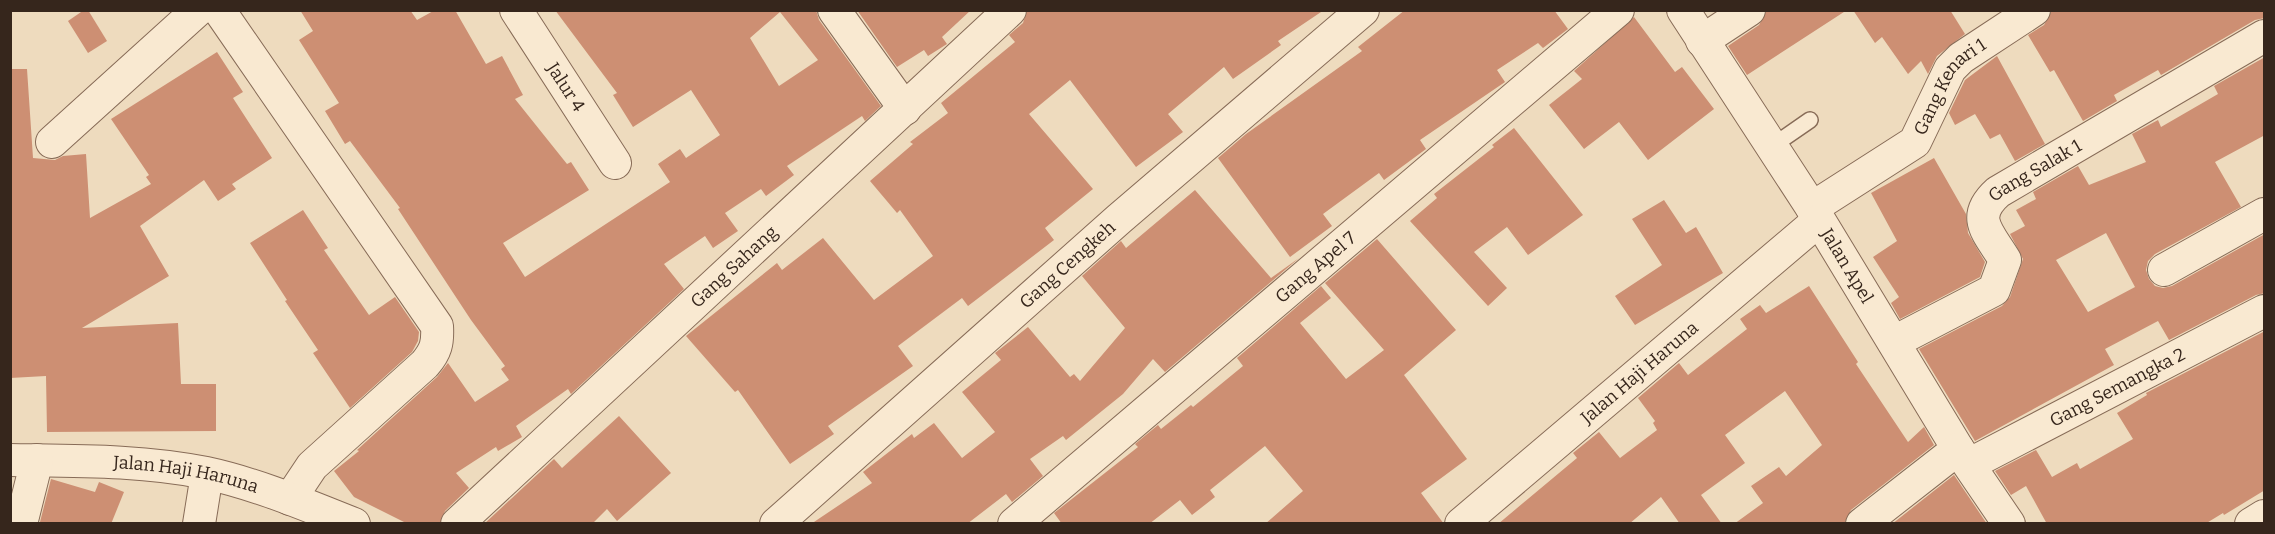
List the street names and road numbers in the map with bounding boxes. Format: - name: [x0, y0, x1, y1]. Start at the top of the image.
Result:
- street label: Gang Kenari 1: [1909, 33, 1991, 139]
- street label: Jalur 4: [542, 58, 590, 116]
- street label: Gang Salak 1: [1983, 134, 2086, 206]
- street label: Gang Cengkeh: [1015, 216, 1120, 313]
- street label: Gang Sahang: [686, 221, 782, 312]
- street label: Jalan Apel: [1816, 224, 1878, 307]
- street label: Gang Apel 7: [1271, 227, 1360, 308]
- street label: Jalan Haji Haruna: [1575, 316, 1703, 429]
- street label: Gang Semangka 2: [2046, 343, 2189, 432]
- street label: Jalan Haji Haruna: [112, 451, 261, 498]

